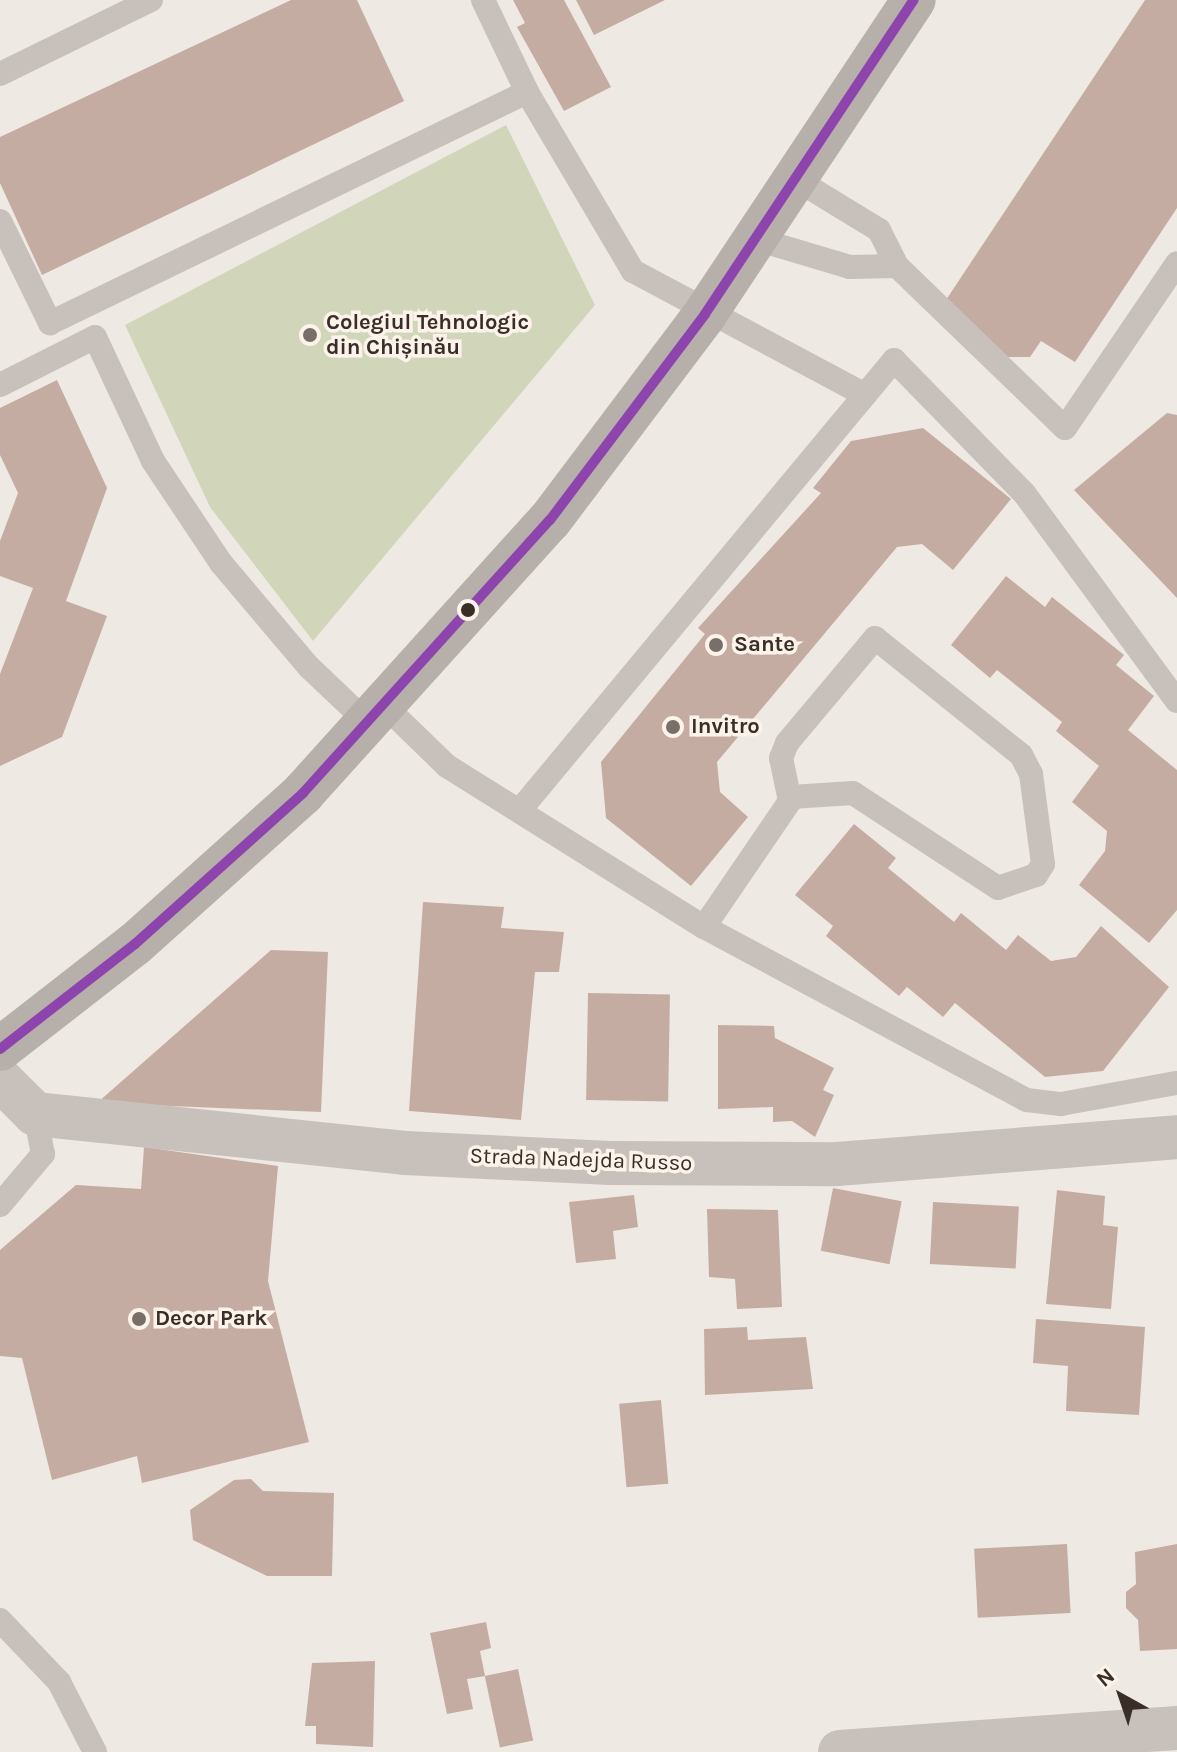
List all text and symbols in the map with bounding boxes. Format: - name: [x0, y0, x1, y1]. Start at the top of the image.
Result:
- place label: Colegiul Tehnologic din Chișinău: [326, 309, 529, 360]
- marker: Colegiul Tehnologic din Chișinău: [301, 326, 319, 344]
- unlabelled marker: [460, 602, 476, 618]
- place label: Sante: [734, 632, 795, 658]
- marker: Sante: [705, 634, 727, 656]
- place label: Invitro: [691, 714, 760, 740]
- marker: Invitro: [662, 716, 684, 738]
- street label: Strada Nadejda Russo: [469, 1143, 693, 1177]
- place label: Decor Park: [155, 1306, 267, 1332]
- marker: Decor Park: [130, 1310, 148, 1328]
- north arrow: [1081, 1656, 1161, 1736]
- text: N: [1091, 1663, 1120, 1693]

